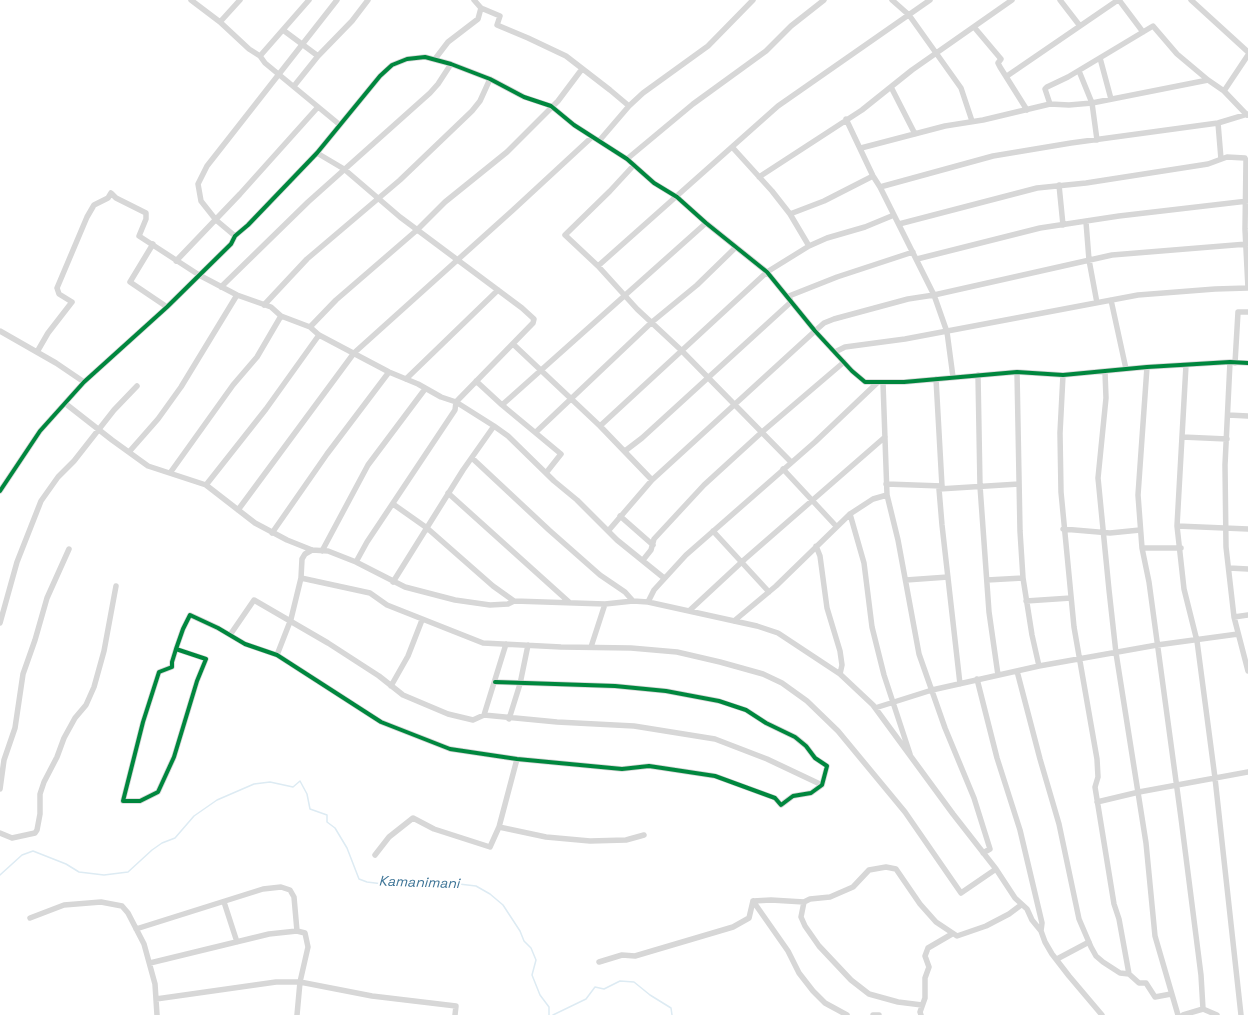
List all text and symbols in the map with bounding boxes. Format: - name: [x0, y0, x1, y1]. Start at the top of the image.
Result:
- water label: Kamanimani: [378, 873, 460, 893]

